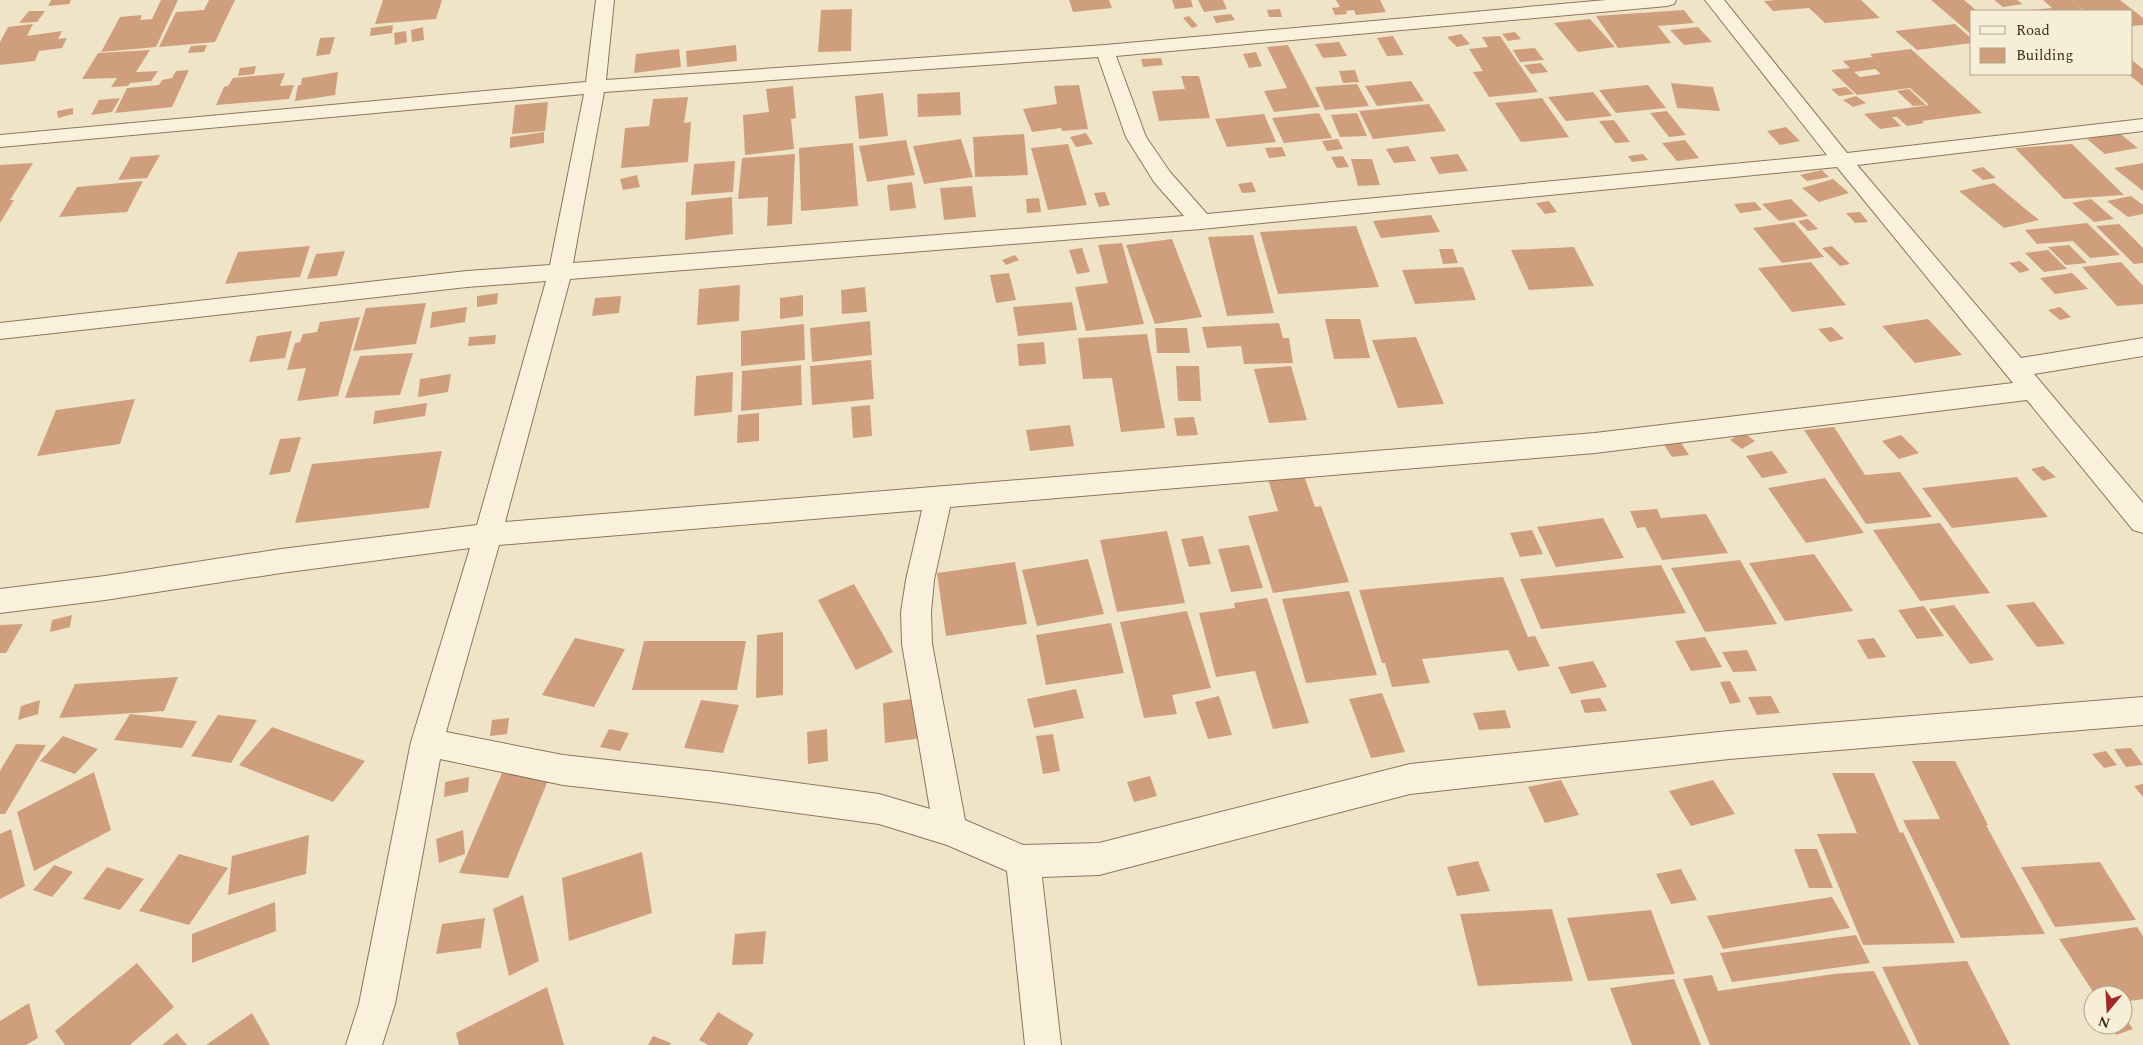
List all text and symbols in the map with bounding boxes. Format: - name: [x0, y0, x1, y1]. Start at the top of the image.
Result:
- legend: [1970, 10, 2133, 75]
- text: Road: [2016, 19, 2050, 42]
- text: Building: [2016, 44, 2073, 67]
- north arrow: [2083, 985, 2133, 1035]
- text: N: [2095, 1010, 2113, 1034]

